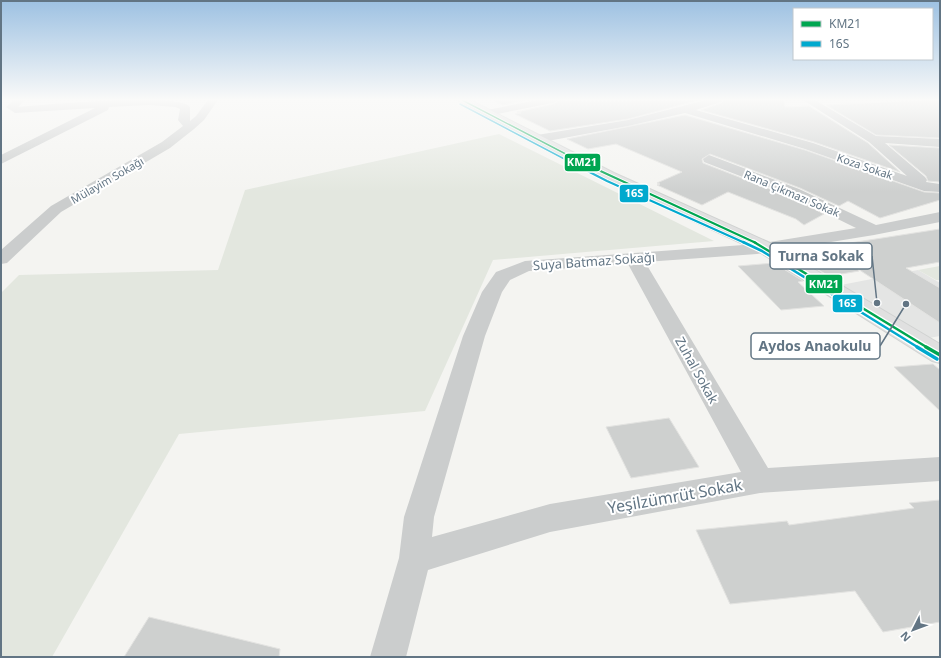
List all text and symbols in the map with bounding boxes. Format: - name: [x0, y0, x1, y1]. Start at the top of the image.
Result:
- legend: [793, 8, 933, 60]
- text: KM21: [829, 15, 861, 32]
- text: 16S: [829, 35, 850, 52]
- street label: Koza Sokak: [835, 149, 895, 183]
- street label: Mülayim Sokağı: [68, 153, 146, 207]
- line badge: KM21: [564, 153, 601, 172]
- text: KM21: [567, 154, 597, 169]
- street label: Rana Çıkmazı Sokak: [742, 166, 842, 220]
- line badge: 16S: [619, 184, 649, 203]
- text: 16S: [625, 185, 643, 200]
- callout: Turna Sokak: [770, 243, 872, 269]
- text: Turna Sokak: [778, 246, 864, 265]
- street label: Suya Batmaz Sokağı: [532, 248, 656, 274]
- line badge: KM21: [805, 274, 843, 294]
- text: KM21: [809, 276, 839, 291]
- line badge: 16S: [832, 294, 863, 313]
- text: 16S: [838, 295, 856, 310]
- street label: Zuhal Sokak: [671, 333, 723, 407]
- callout: Aydos Anaokulu: [751, 333, 880, 359]
- text: Aydos Anaokulu: [759, 336, 871, 355]
- street label: Yeşilzümrüt Sokak: [606, 473, 745, 519]
- north arrow: [893, 610, 933, 650]
- text: N: [897, 629, 914, 645]

